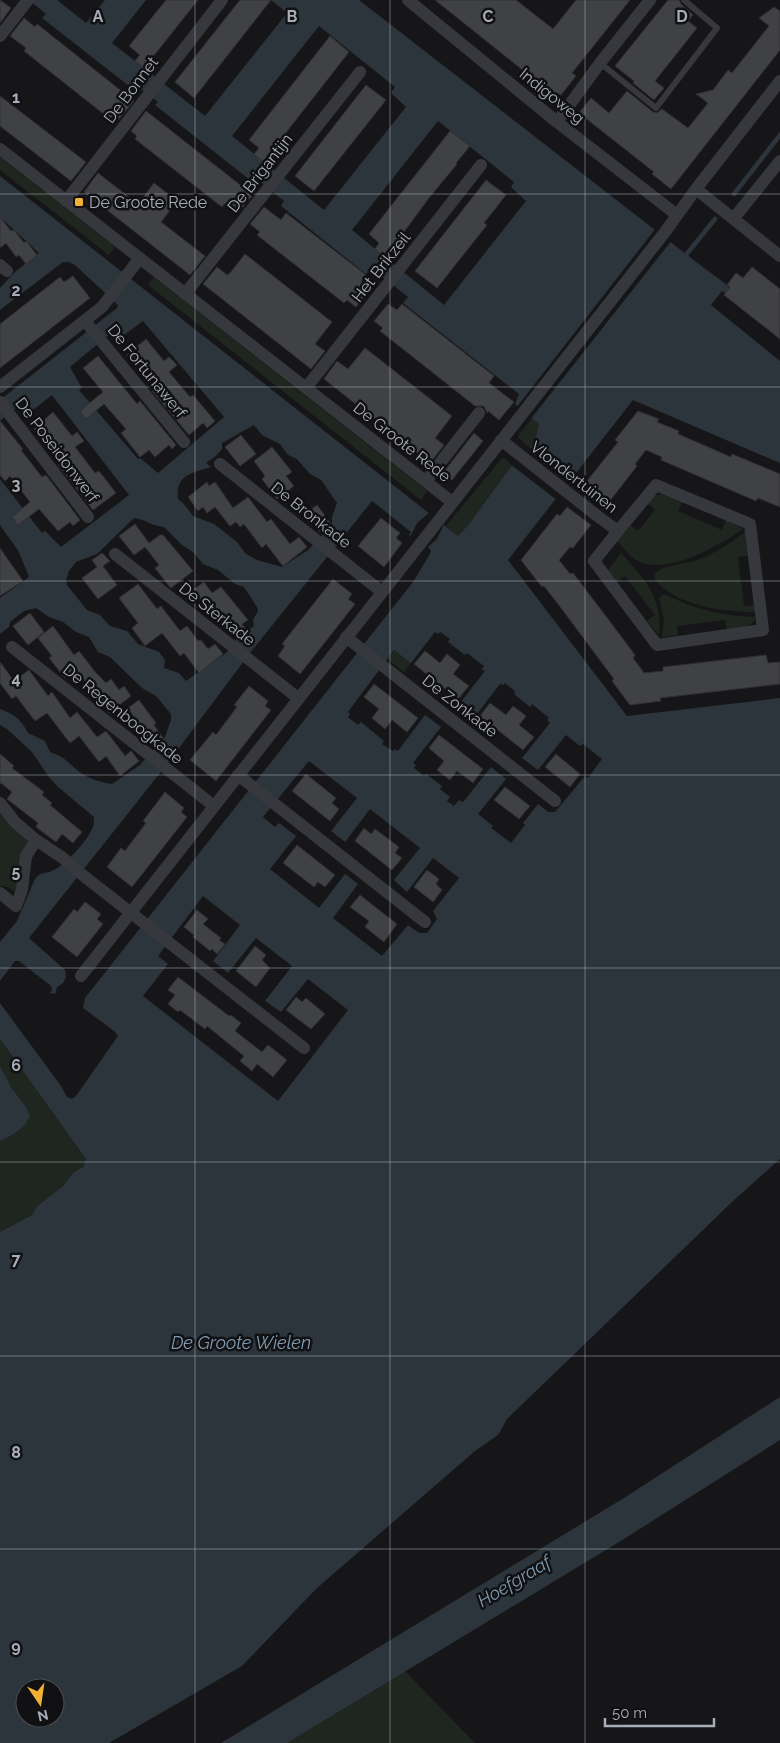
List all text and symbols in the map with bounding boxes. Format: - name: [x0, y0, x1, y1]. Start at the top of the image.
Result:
- text: A: [93, 7, 104, 26]
- text: B: [287, 7, 298, 26]
- text: C: [483, 7, 494, 26]
- text: D: [676, 7, 688, 26]
- street label: De Bonnet: [100, 52, 163, 127]
- street label: Indigoweg: [516, 64, 588, 128]
- text: 1: [12, 88, 20, 107]
- street label: De Brigantijn: [223, 130, 297, 216]
- place label: De Groote Rede: [89, 193, 207, 212]
- marker: De Groote Rede: [73, 196, 85, 208]
- street label: Het Brikzeil: [348, 228, 415, 306]
- text: 2: [11, 281, 21, 300]
- street label: De Fortunawerf: [104, 320, 191, 422]
- street label: De Poseidonwerf: [11, 394, 103, 507]
- street label: De Groote Rede: [350, 398, 454, 486]
- street label: Vlondertuinen: [527, 437, 621, 517]
- text: 3: [12, 475, 21, 494]
- street label: De Bronkade: [267, 478, 355, 552]
- street label: De Sterkade: [175, 578, 259, 650]
- street label: De Regenboogkade: [59, 660, 187, 768]
- text: 4: [11, 669, 21, 688]
- street label: De Zonkade: [419, 671, 501, 741]
- text: 5: [12, 862, 21, 881]
- text: 6: [11, 1056, 21, 1075]
- text: 7: [12, 1250, 21, 1269]
- water label: De Groote Wielen: [171, 1332, 311, 1353]
- text: 8: [11, 1443, 21, 1462]
- water label: Hoefgraaf: [473, 1550, 556, 1611]
- text: 9: [11, 1637, 21, 1656]
- north arrow: [15, 1678, 65, 1728]
- scale bar: [605, 1696, 714, 1728]
- text: 50 m: [612, 1704, 647, 1722]
- text: N: [36, 1707, 50, 1725]

